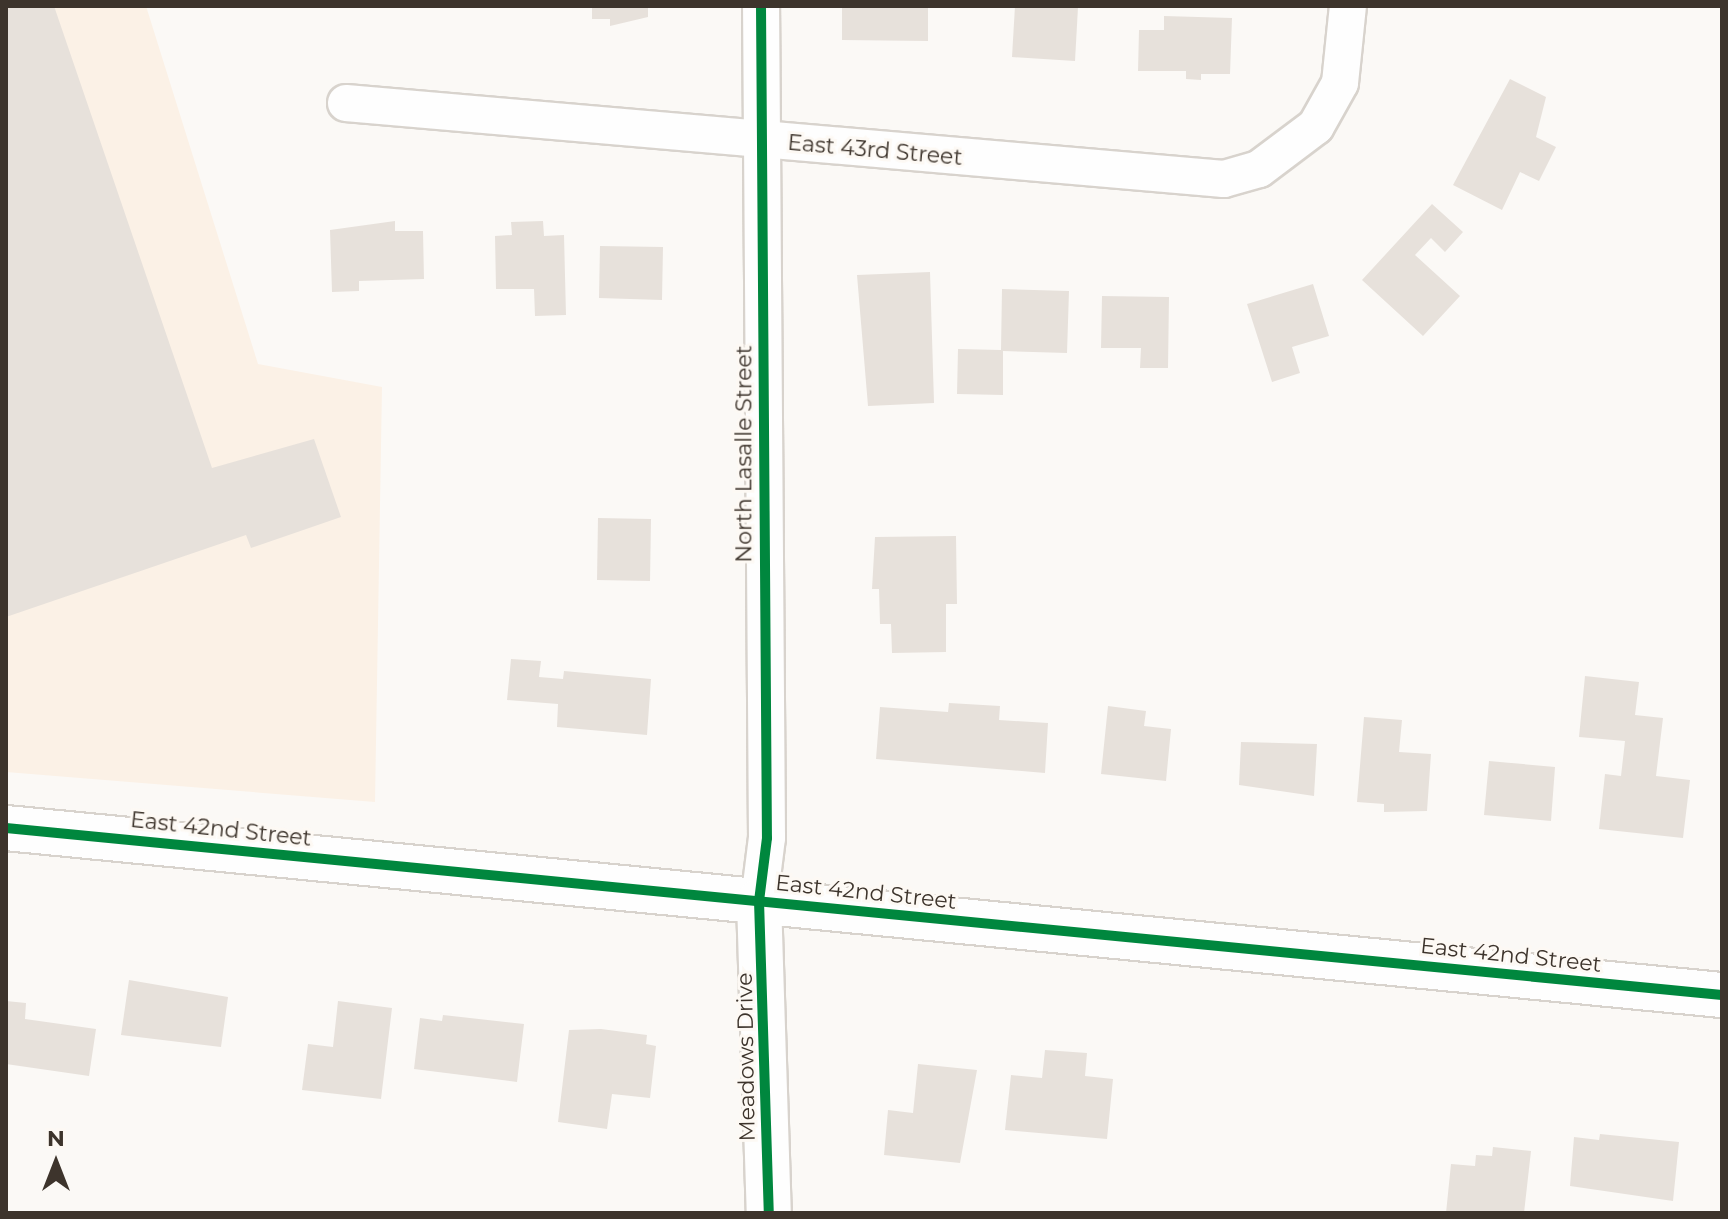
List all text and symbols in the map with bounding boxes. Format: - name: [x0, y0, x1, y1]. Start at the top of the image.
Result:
- street label: East 43rd Street: [787, 129, 963, 171]
- street label: North Lasalle Street: [731, 345, 757, 563]
- street label: East 42nd Street: [129, 806, 313, 852]
- street label: East 42nd Street: [774, 869, 958, 915]
- street label: East 42nd Street: [1419, 932, 1603, 978]
- street label: Meadows Drive: [731, 972, 761, 1142]
- north arrow: [16, 1123, 96, 1203]
- text: N: [47, 1125, 65, 1152]

